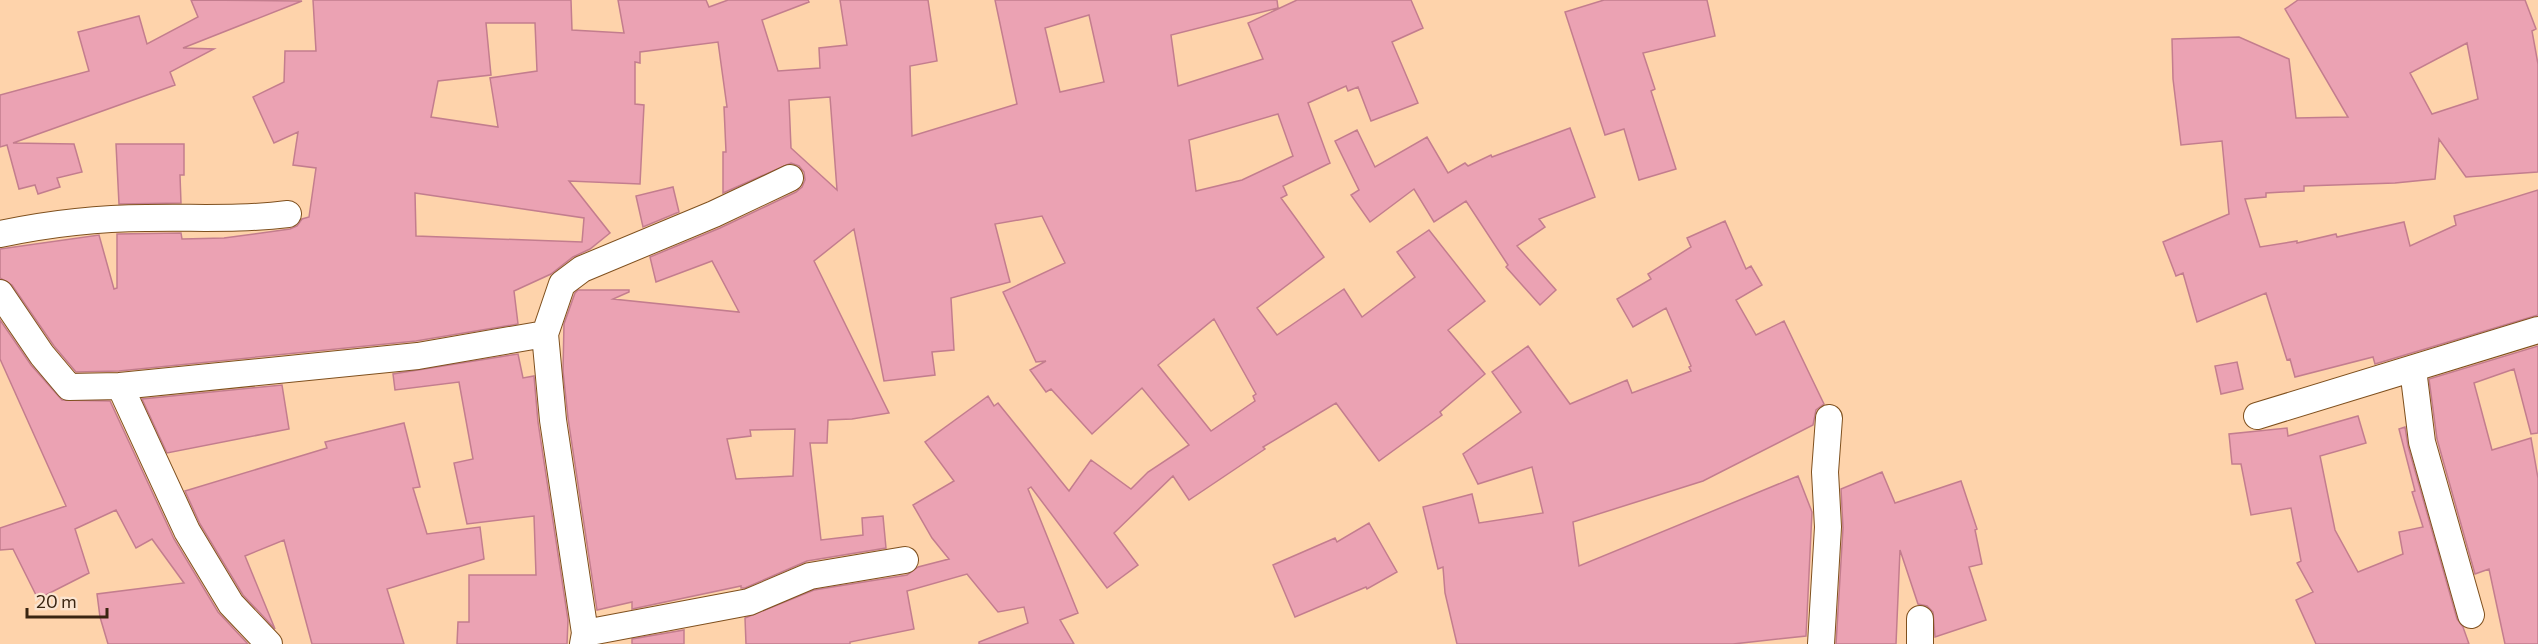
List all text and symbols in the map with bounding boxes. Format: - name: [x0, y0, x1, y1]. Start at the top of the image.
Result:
- scale bar: [27, 581, 106, 619]
- text: 20 m: [36, 590, 77, 612]

